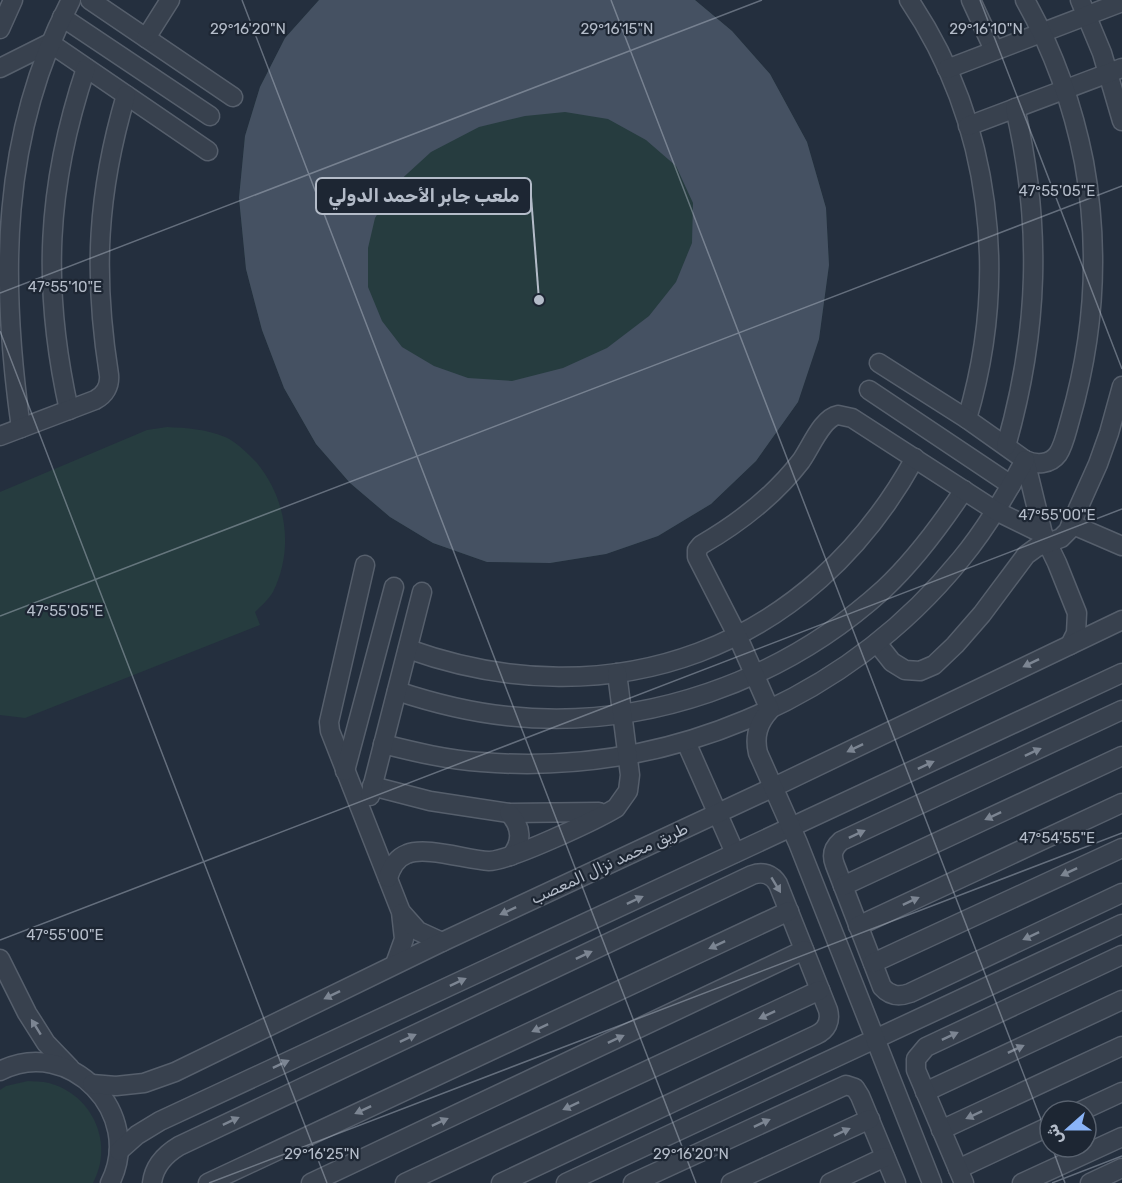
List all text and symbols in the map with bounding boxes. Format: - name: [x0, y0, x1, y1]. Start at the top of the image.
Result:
- text: 29°16'20"N: [210, 20, 286, 38]
- text: 29°16'15"N: [580, 20, 654, 38]
- text: 29°16'10"N: [949, 20, 1023, 38]
- callout: ملعب جابر الأحمد الدولي: [316, 178, 531, 214]
- text: 47°55'05"E: [1019, 182, 1095, 200]
- text: ملعب جابر الأحمد الدولي: [329, 185, 519, 210]
- text: 47°55'10"E: [28, 278, 102, 296]
- text: 47°55'00"E: [1018, 506, 1096, 524]
- text: 47°55'05"E: [27, 602, 103, 620]
- one-way arrow: [1023, 659, 1040, 668]
- one-way arrow: [847, 743, 864, 752]
- one-way arrow: [1025, 747, 1042, 756]
- one-way arrow: [917, 760, 935, 770]
- one-way arrow: [983, 811, 1001, 821]
- street label: طريق محمد نزال المعصب: [528, 819, 691, 909]
- text: 47°54'55"E: [1019, 829, 1095, 847]
- one-way arrow: [848, 830, 865, 839]
- one-way arrow: [1060, 868, 1077, 877]
- one-way arrow: [771, 876, 782, 893]
- one-way arrow: [626, 895, 643, 904]
- one-way arrow: [903, 896, 920, 905]
- one-way arrow: [499, 906, 516, 915]
- text: 47°55'00"E: [26, 926, 104, 944]
- one-way arrow: [1022, 931, 1039, 940]
- one-way arrow: [708, 940, 725, 949]
- one-way arrow: [576, 950, 593, 959]
- one-way arrow: [449, 978, 466, 987]
- one-way arrow: [323, 990, 340, 1000]
- one-way arrow: [758, 1010, 775, 1019]
- one-way arrow: [30, 1018, 41, 1035]
- one-way arrow: [532, 1023, 549, 1032]
- one-way arrow: [941, 1031, 958, 1040]
- one-way arrow: [399, 1033, 416, 1042]
- one-way arrow: [608, 1035, 625, 1044]
- one-way arrow: [1008, 1045, 1025, 1054]
- one-way arrow: [273, 1060, 290, 1069]
- north arrow: [1038, 1099, 1098, 1159]
- one-way arrow: [563, 1101, 580, 1110]
- one-way arrow: [355, 1106, 372, 1115]
- one-way arrow: [965, 1110, 982, 1119]
- one-way arrow: [223, 1116, 240, 1125]
- one-way arrow: [431, 1118, 448, 1127]
- one-way arrow: [753, 1118, 770, 1127]
- text: ش: [1042, 1121, 1067, 1147]
- one-way arrow: [833, 1127, 850, 1136]
- text: 29°16'25"N: [284, 1145, 360, 1163]
- text: 29°16'20"N: [653, 1145, 729, 1163]

